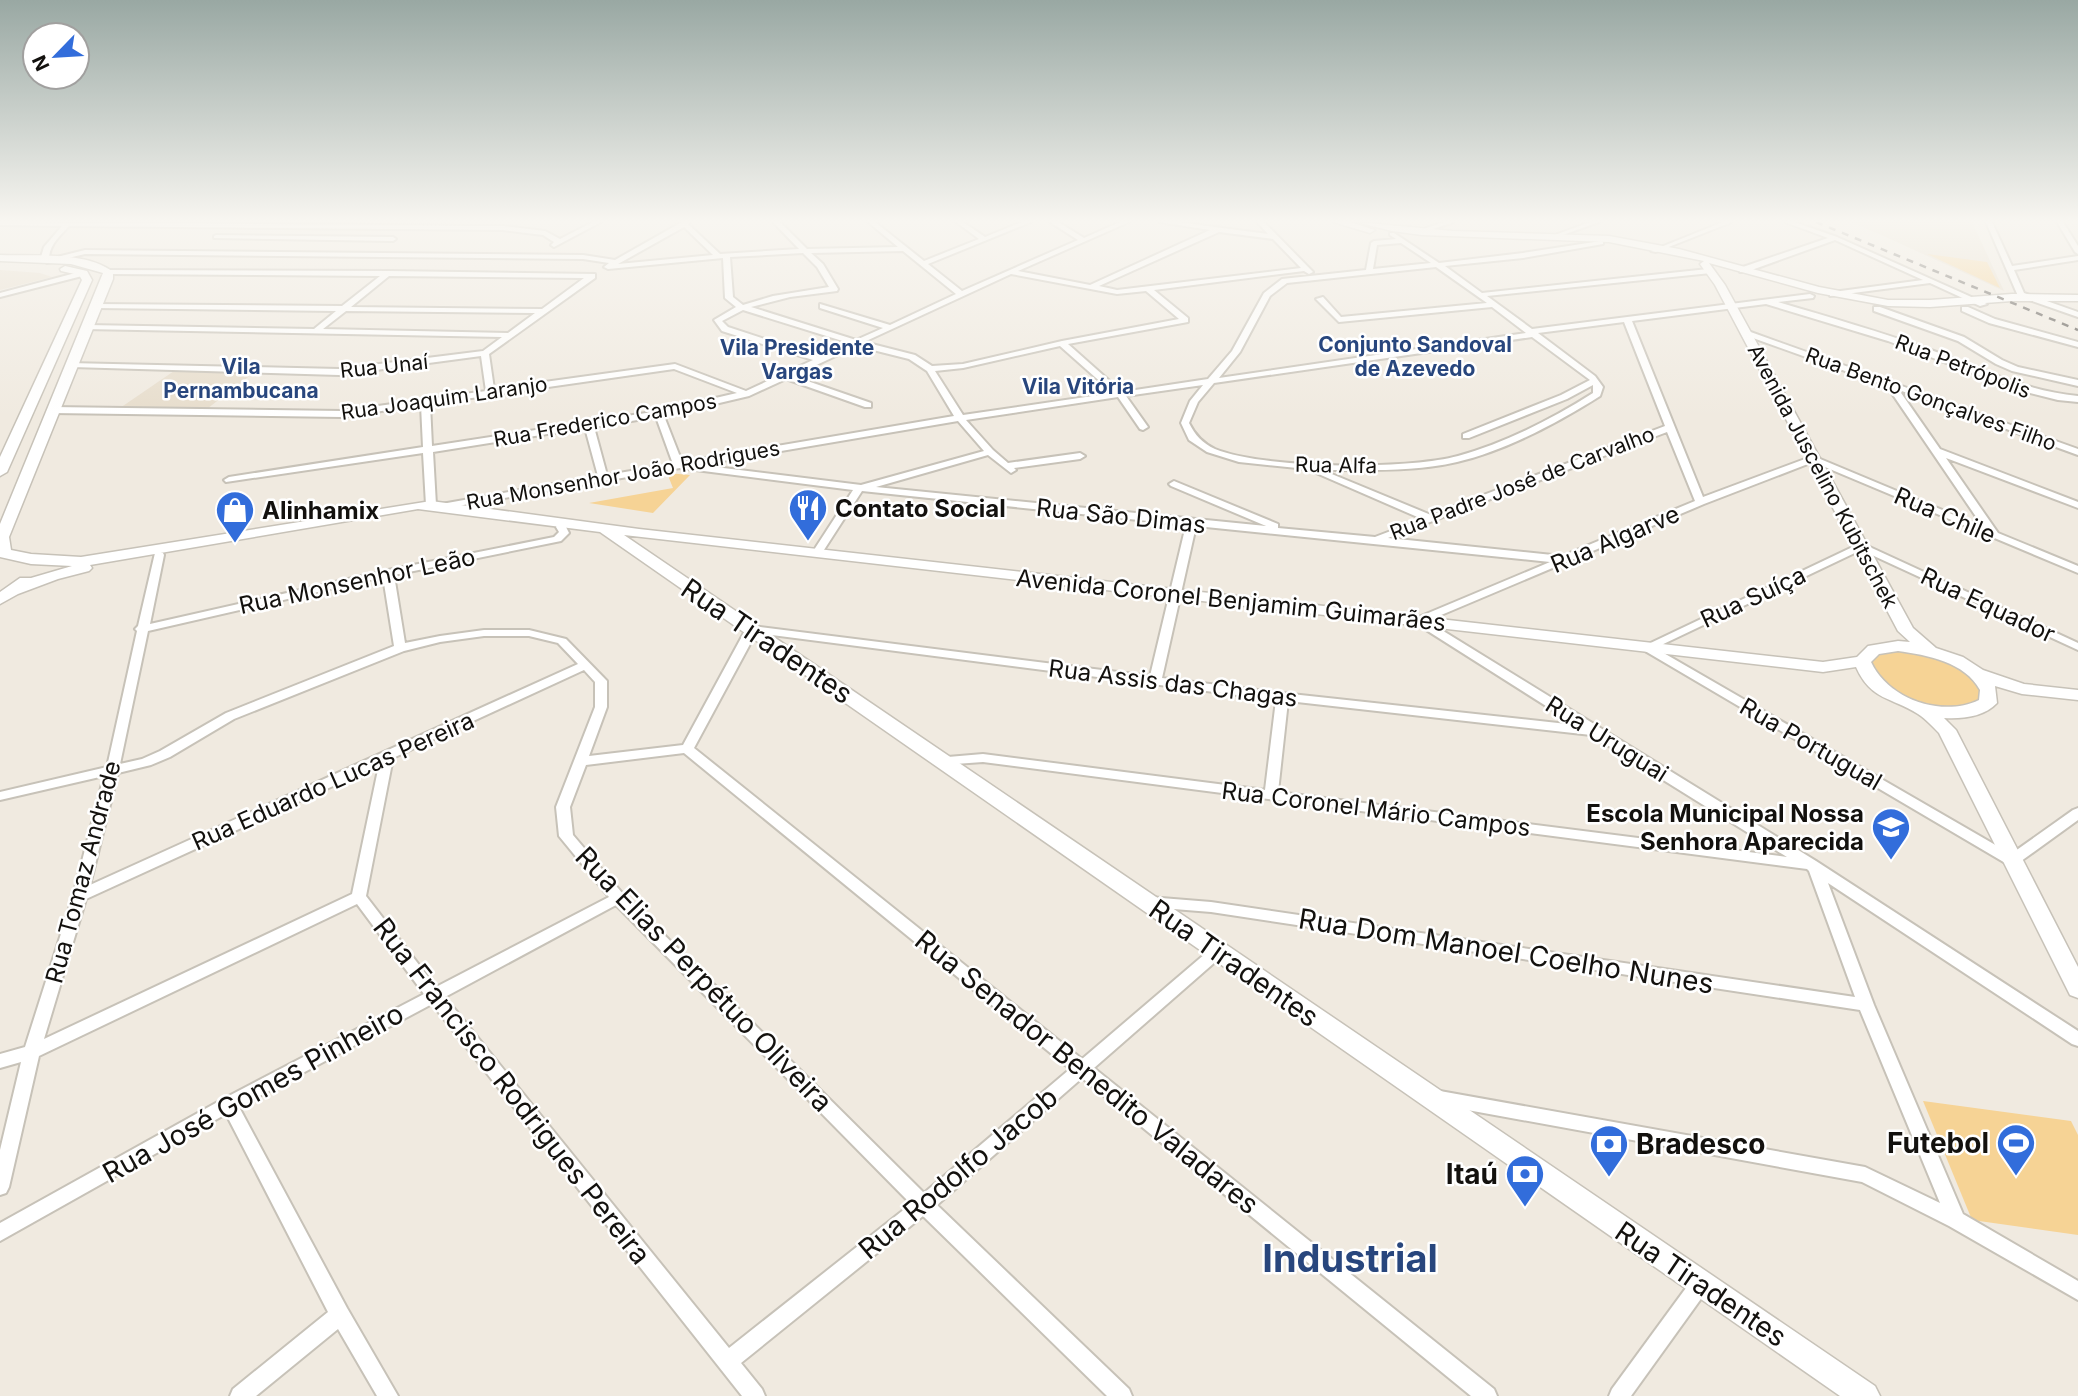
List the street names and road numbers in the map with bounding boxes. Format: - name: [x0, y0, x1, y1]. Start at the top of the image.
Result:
- street label: Rua Petrópolis: [1892, 329, 2034, 403]
- street label: Avenida Juscelino Kubitschek: [1743, 340, 1904, 613]
- street label: Rua Bento Gonçalves Filho: [1802, 342, 2060, 456]
- street label: Rua Unaí: [339, 349, 430, 383]
- street label: Rua Joaquim Laranjo: [339, 371, 549, 425]
- street label: Rua Frederico Campos: [491, 388, 719, 452]
- street label: Rua Padre José de Carvalho: [1386, 421, 1658, 545]
- street label: Rua Monsenhor João Rodrigues: [464, 435, 782, 515]
- street label: Rua Alfa: [1295, 452, 1377, 478]
- street label: Rua Chile: [1890, 481, 2000, 549]
- street label: Rua São Dimas: [1035, 493, 1207, 539]
- street label: Rua Algarve: [1546, 499, 1684, 579]
- street label: Rua Monsenhor Leão: [236, 542, 478, 620]
- street label: Rua Suíça: [1696, 560, 1810, 634]
- street label: Rua Equador: [1916, 561, 2060, 649]
- street label: Avenida Coronel Benjamim Guimarães: [1015, 563, 1447, 637]
- street label: Rua Tiradentes: [675, 571, 859, 711]
- street label: Rua Assis das Chagas: [1047, 653, 1299, 713]
- street label: Rua Uruguai: [1540, 690, 1674, 788]
- street label: Rua Portugual: [1735, 692, 1887, 796]
- street label: Rua Eduardo Lucas Pereira: [187, 706, 479, 856]
- street label: Rua Tomaz Andrade: [39, 758, 127, 986]
- street label: Rua Coronel Mário Campos: [1220, 776, 1532, 842]
- street label: Rua Elias Perpétuo Oliveira: [568, 839, 840, 1119]
- street label: Rua Tiradentes: [1143, 892, 1325, 1034]
- street label: Rua Dom Manoel Coelho Nunes: [1296, 901, 1716, 1001]
- street label: Rua Francisco Rodrigues Pereira: [366, 911, 658, 1271]
- street label: Rua Senador Benedito Valadares: [908, 923, 1266, 1221]
- street label: Rua José Gomes Pinheiro: [97, 996, 409, 1190]
- street label: Rua Rodolfo Jacob: [852, 1080, 1064, 1266]
- street label: Rua Tiradentes: [1609, 1214, 1793, 1354]

